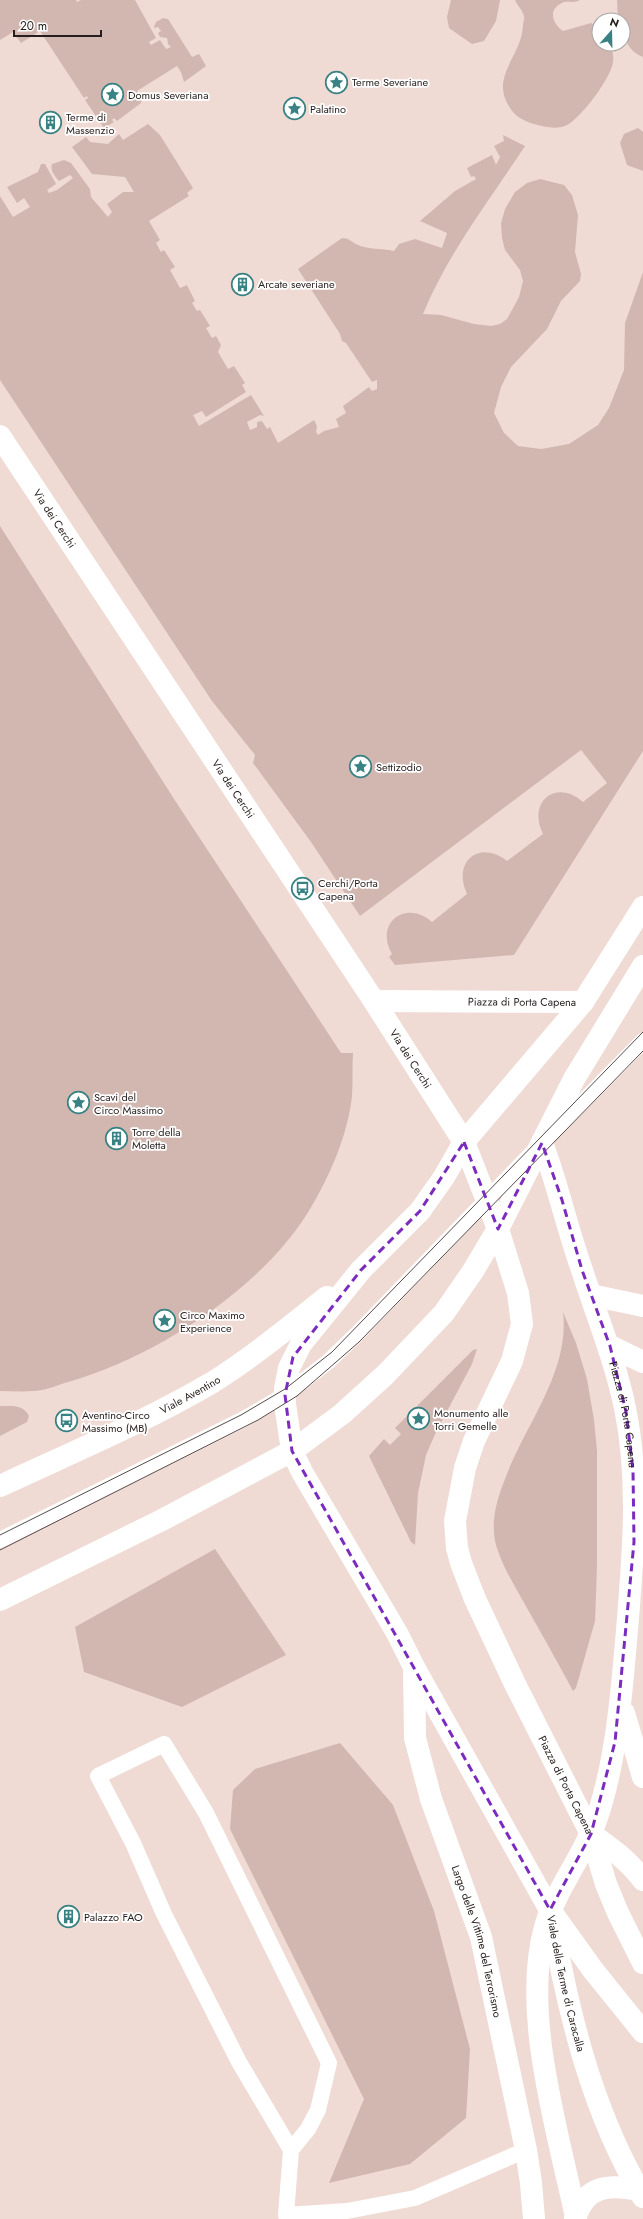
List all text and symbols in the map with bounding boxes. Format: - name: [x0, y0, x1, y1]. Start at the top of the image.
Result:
- scale bar: [14, 12, 101, 38]
- north arrow: [591, 12, 631, 52]
- text: N: [608, 14, 621, 32]
- text: 20 m: [20, 17, 47, 35]
- place icon: Terme Severiane: [323, 69, 349, 95]
- place label: Terme Severiane: [352, 74, 429, 90]
- place icon: Domus Severiana: [100, 82, 126, 108]
- place label: Domus Severiana: [128, 87, 208, 103]
- place icon: Palatino: [282, 96, 308, 122]
- place label: Palatino: [310, 101, 346, 117]
- place label: Terme di Massenzio: [66, 109, 114, 138]
- building icon: Terme di Massenzio: [37, 110, 63, 136]
- building icon: Arcate severiane: [229, 271, 255, 297]
- place label: Arcate severiane: [258, 276, 335, 292]
- street label: Via dei Cerchi: [29, 486, 80, 551]
- place icon: Settizodio: [348, 754, 374, 780]
- street label: Via dei Cerchi: [208, 756, 259, 821]
- place label: Settizodio: [376, 759, 422, 775]
- place label: Cerchi/Porta Capena: [318, 875, 378, 904]
- bus stop icon: Cerchi/Porta Capena: [289, 876, 315, 902]
- street label: Piazza di Porta Capena: [468, 993, 576, 1010]
- street label: Via dei Cerchi: [386, 1026, 436, 1092]
- place label: Scavi del Circo Massimo: [94, 1089, 163, 1118]
- place icon: Scavi del Circo Massimo: [65, 1090, 91, 1116]
- place label: Torre della Moletta: [132, 1124, 181, 1153]
- building icon: Torre della Moletta: [103, 1125, 129, 1151]
- place label: Circo Maximo Experience: [180, 1307, 245, 1336]
- place icon: Circo Maximo Experience: [152, 1308, 178, 1334]
- street label: Piazza di Porta Capena: [605, 1359, 641, 1468]
- street label: Viale Aventino: [157, 1371, 224, 1418]
- place label: Monumento alle Torri Gemelle: [434, 1405, 509, 1434]
- place icon: Monumento alle Torri Gemelle: [406, 1406, 432, 1432]
- place label: Aventino-Circo Massimo (MB): [82, 1407, 150, 1436]
- bus stop icon: Aventino-Circo Massimo (MB): [54, 1408, 80, 1434]
- street label: Piazza di Porta Capena: [534, 1733, 598, 1837]
- street label: Largo delle Vittime del Terrorismo: [448, 1863, 506, 2019]
- building icon: Palazzo FAO: [55, 1904, 81, 1930]
- place label: Palazzo FAO: [84, 1909, 143, 1925]
- street label: Viale delle Terme di Caracalla: [543, 1914, 589, 2053]

